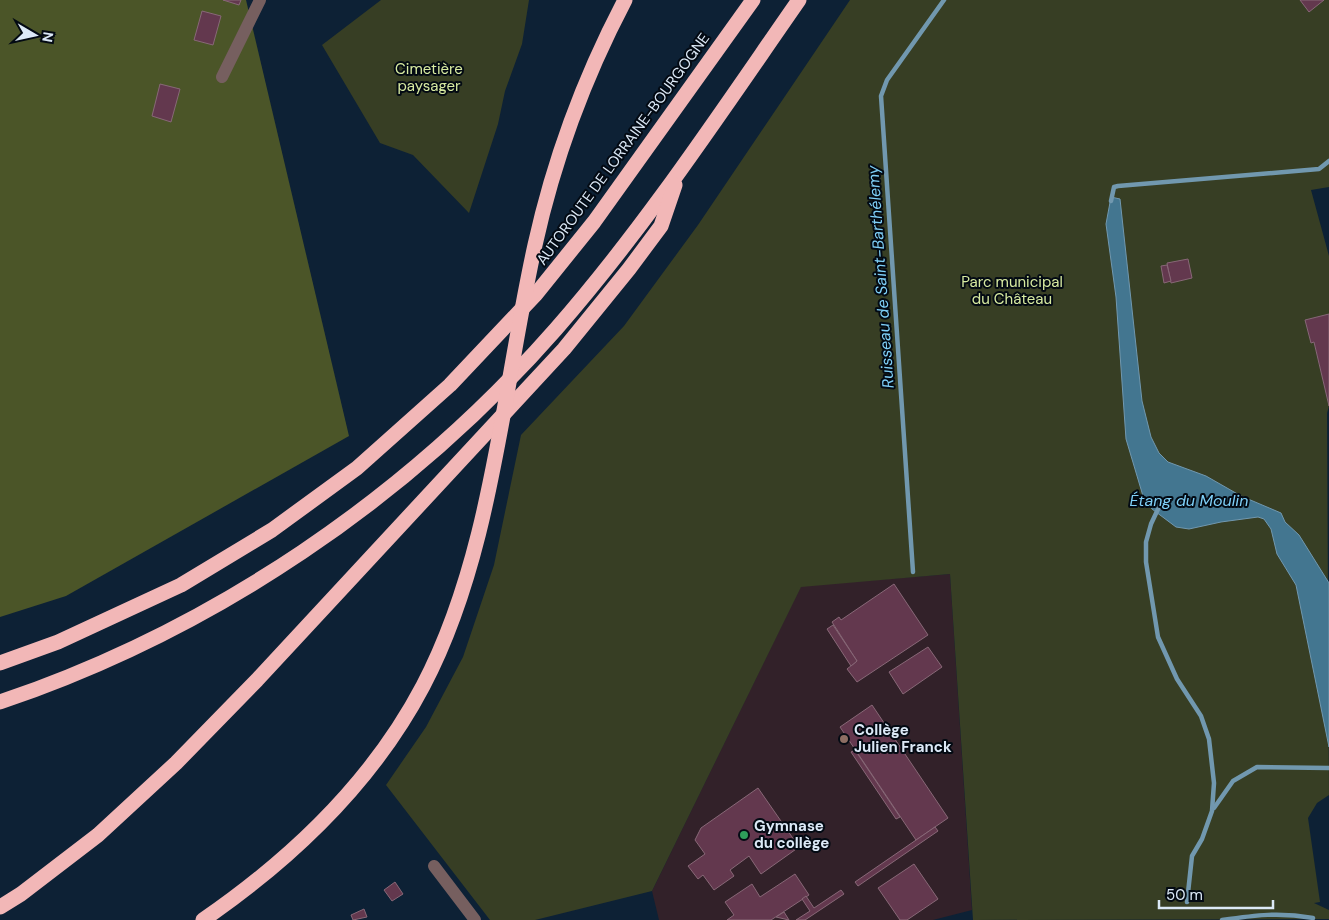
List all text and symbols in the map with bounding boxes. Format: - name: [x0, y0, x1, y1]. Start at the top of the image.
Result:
- north arrow: [10, 10, 60, 60]
- street label: AUTOROUTE DE LORRAINE-BOURGOGNE: [532, 29, 714, 269]
- text: N: [38, 31, 58, 43]
- park label: Cimetière paysager: [395, 59, 463, 96]
- water label: Ruisseau de Saint-Barthélemy: [862, 164, 899, 389]
- park label: Parc municipal du Château: [961, 272, 1063, 309]
- water label: Étang du Moulin: [1130, 490, 1248, 511]
- place label: Collège Julien Franck: [854, 720, 952, 757]
- marker: Collège Julien Franck: [838, 733, 850, 745]
- place label: Gymnase du collège: [754, 816, 829, 853]
- marker: Gymnase du collège: [738, 829, 750, 841]
- scale bar: [1159, 878, 1273, 910]
- text: 50 m: [1166, 885, 1203, 905]

